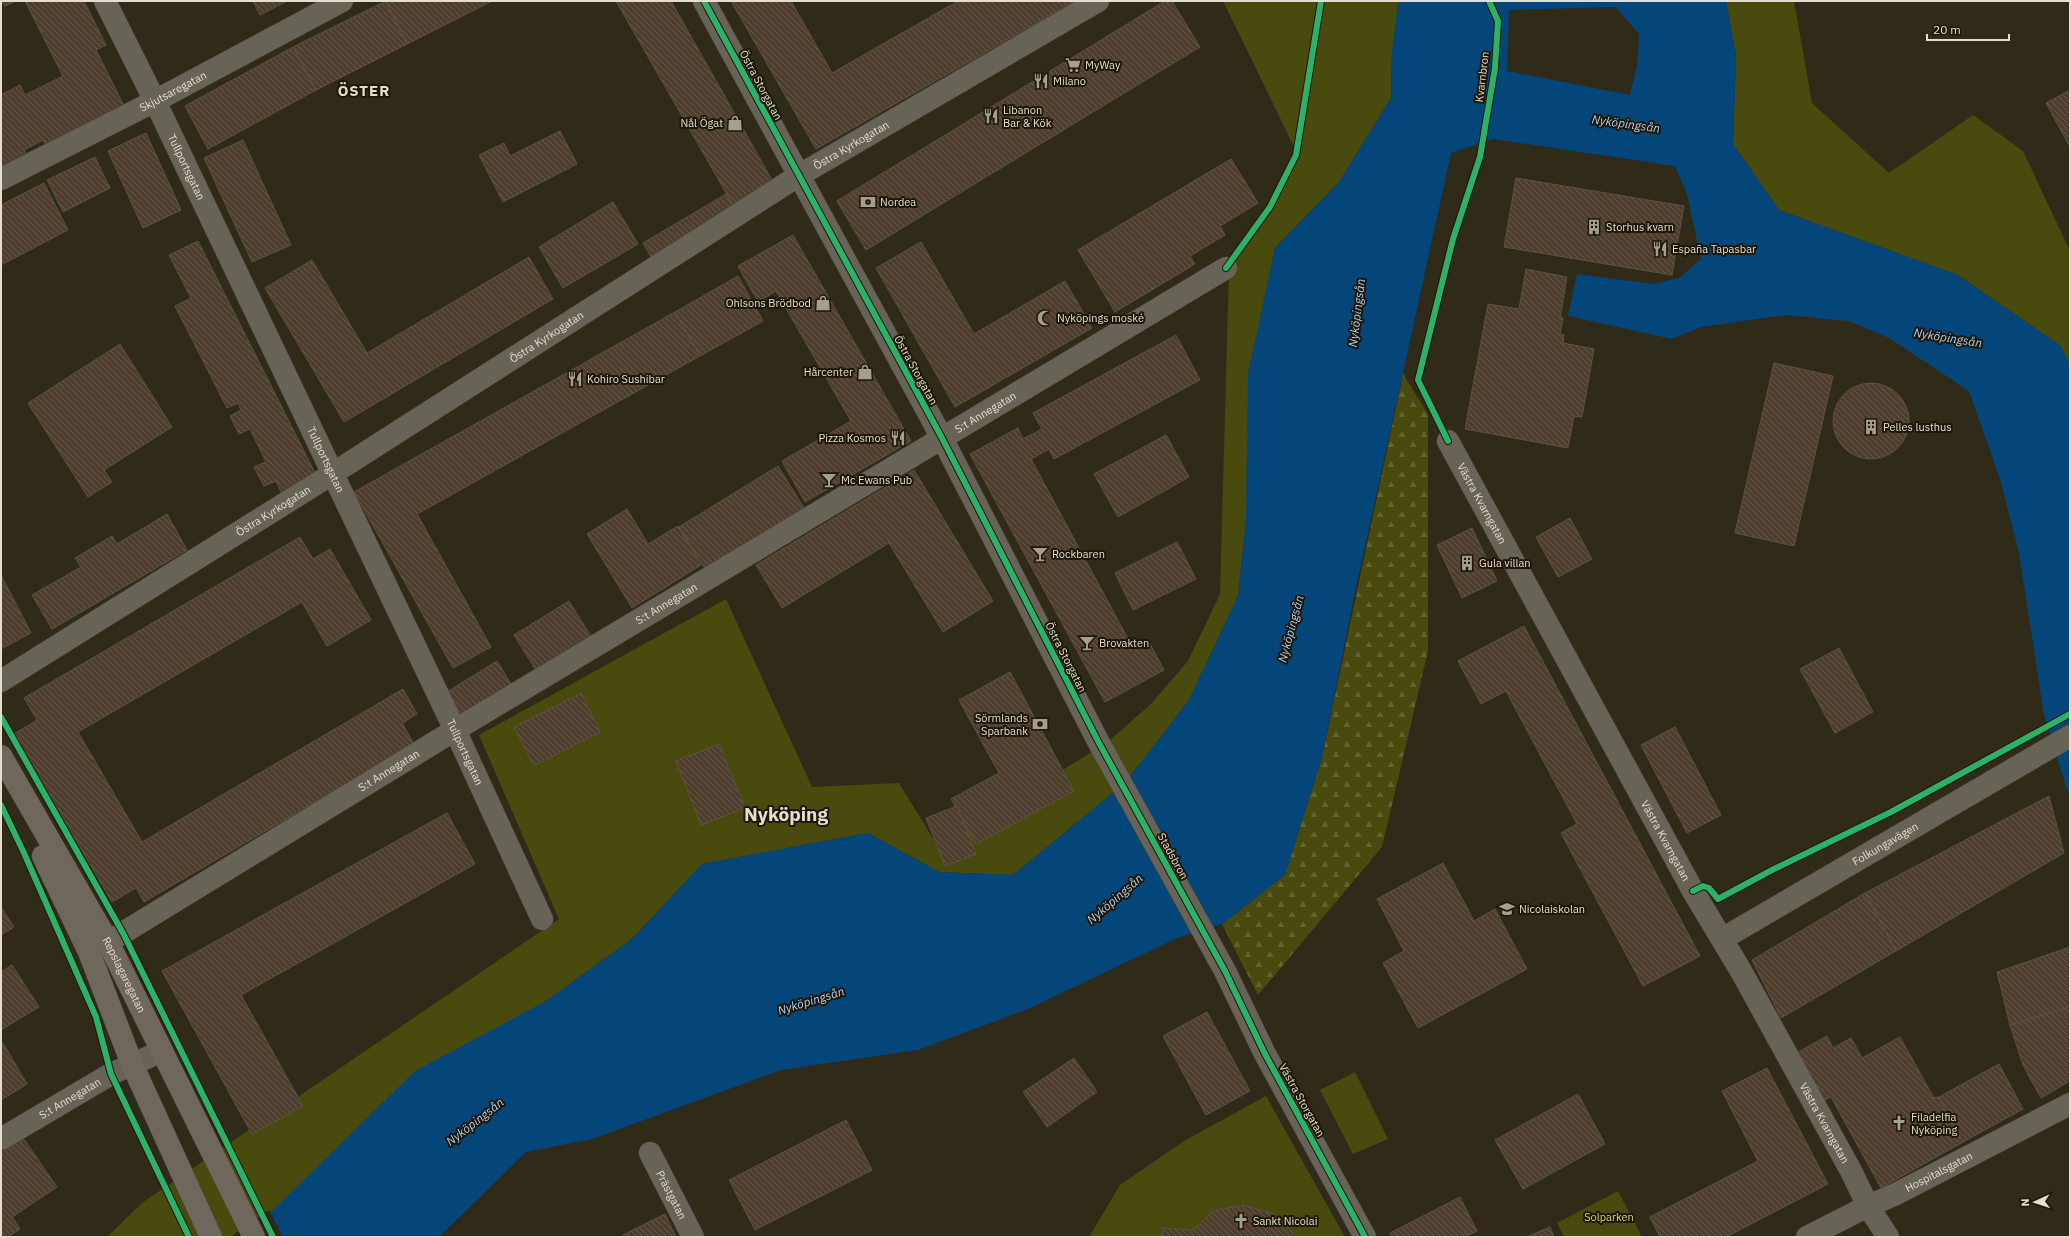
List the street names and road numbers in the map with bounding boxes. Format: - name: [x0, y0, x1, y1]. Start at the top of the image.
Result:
- street label: Östra Storgatan: [737, 48, 785, 122]
- street label: Kvarnbron: [1472, 51, 1492, 103]
- street label: Skjutsaregatan: [137, 68, 209, 115]
- street label: Östra Kyrkogatan: [811, 117, 891, 173]
- street label: Tullportsgatan: [165, 132, 208, 202]
- street label: Östra Kyrkogatan: [507, 308, 586, 366]
- street label: Östra Storgatan: [891, 333, 941, 407]
- street label: S:t Annegatan: [952, 388, 1019, 436]
- street label: Tullportsgatan: [304, 424, 348, 495]
- street label: Västra Kvarngatan: [1454, 461, 1510, 546]
- street label: Östra Kyrkogatan: [233, 482, 313, 539]
- street label: S:t Annegatan: [633, 580, 700, 627]
- street label: Östra Storgatan: [1042, 619, 1090, 695]
- street label: Tullportsgatan: [444, 717, 486, 787]
- street label: S:t Annegatan: [355, 746, 422, 795]
- street label: Västra Kvarngatan: [1638, 798, 1693, 883]
- street label: Folkungavägen: [1850, 819, 1921, 868]
- street label: Stadsbron: [1155, 830, 1191, 882]
- street label: Repslagaregatan: [99, 934, 149, 1015]
- street label: Västra Storgatan: [1276, 1061, 1328, 1139]
- street label: S:t Annegatan: [36, 1075, 103, 1122]
- street label: Västra Kvarngatan: [1797, 1080, 1852, 1166]
- street label: Hospitalsgatan: [1903, 1149, 1975, 1195]
- street label: Prästgatan: [653, 1168, 690, 1222]

